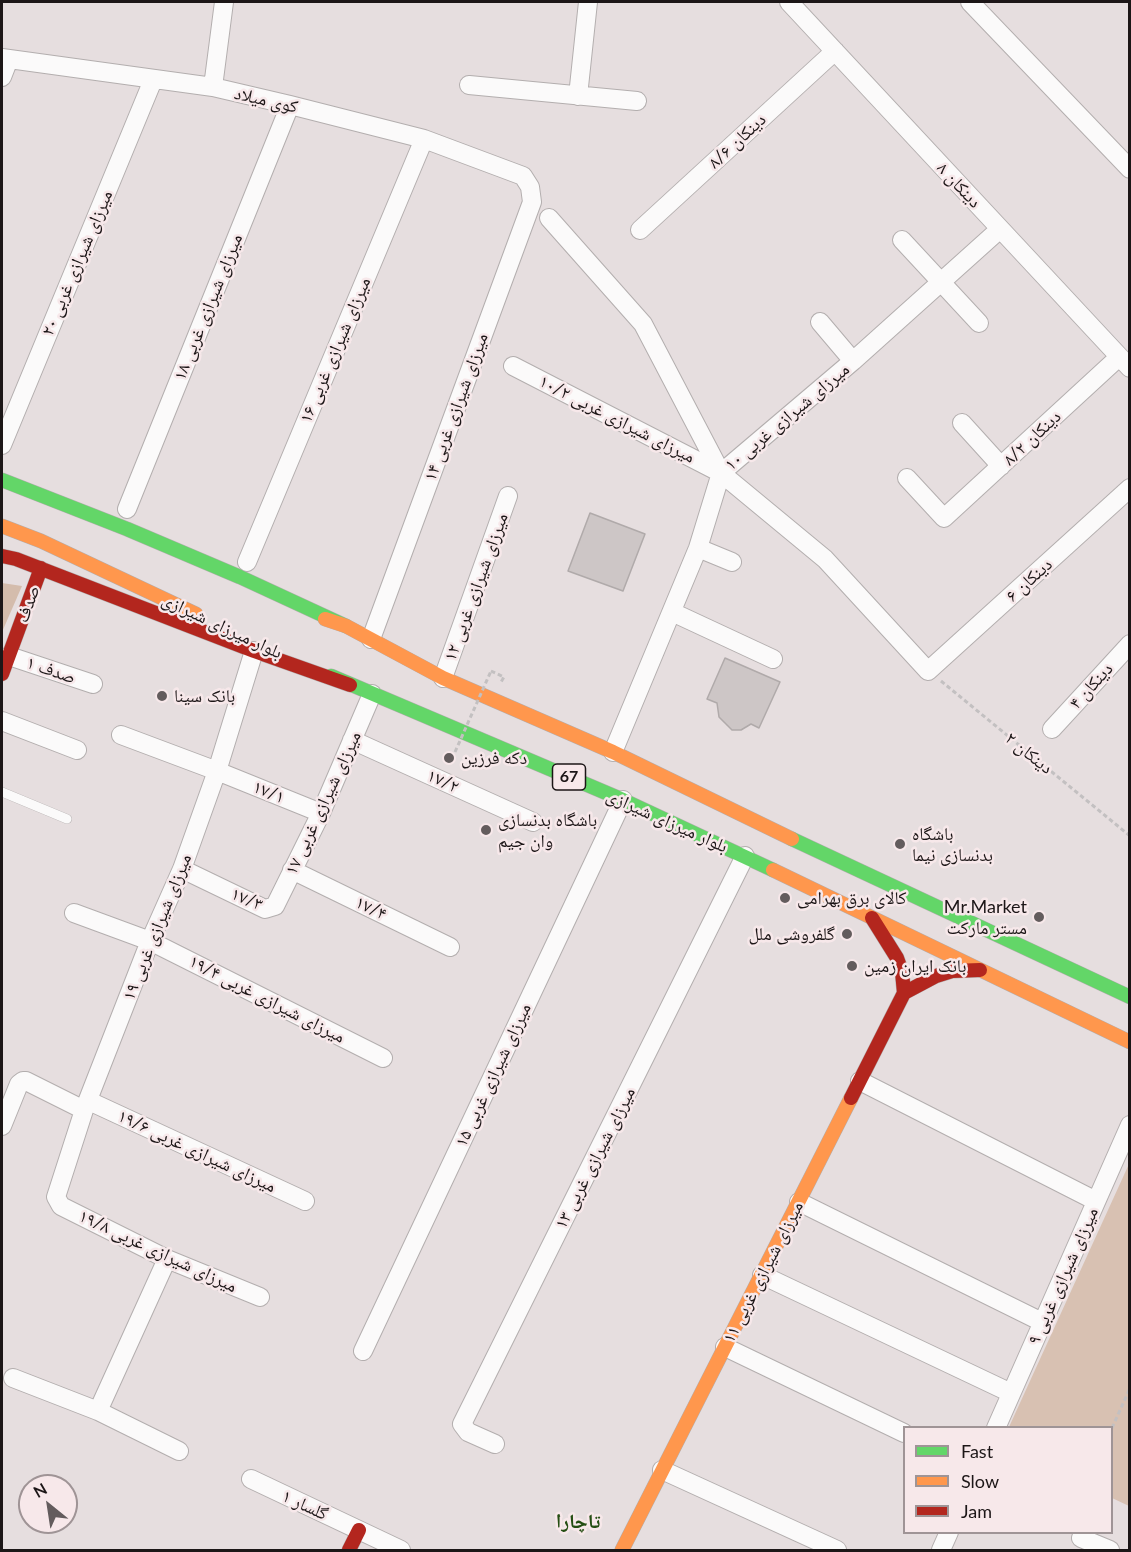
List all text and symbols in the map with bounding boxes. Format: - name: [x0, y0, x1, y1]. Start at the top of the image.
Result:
- street label: کوی میلاد: [232, 82, 300, 118]
- street label: ۸/۶ دینکان: [704, 109, 770, 173]
- street label: ۸ دینکان: [932, 158, 986, 212]
- street label: ۲۰ میرزای شیرازی غربی: [37, 187, 117, 339]
- street label: ۱۸ میرزای شیرازی غربی: [169, 231, 247, 383]
- street label: ۱۶ میرزای شیرازی غربی: [295, 274, 375, 426]
- street label: ۱۴ میرزای شیرازی غربی: [419, 330, 493, 484]
- street label: ۱۰ میرزای شیرازی غربی: [720, 359, 854, 475]
- street label: ۱۰/۲ میرزای شیرازی غربی: [535, 370, 699, 468]
- street label: دینکان ۸/۲: [999, 406, 1065, 470]
- street label: ۱۲ میرزای شیرازی غربی: [439, 510, 513, 664]
- street label: دینکان ۶: [1001, 554, 1057, 606]
- street label: صدف: [11, 582, 45, 626]
- street label: بلوار میرزای شیرازی: [158, 589, 286, 663]
- street label: ۱ صدف: [24, 652, 78, 688]
- street label: دینکان ۴: [1065, 658, 1117, 714]
- place label: بانک سینا: [174, 685, 235, 707]
- marker: بانک سینا: [155, 689, 169, 703]
- street label: دینکان ۲: [1001, 727, 1057, 779]
- street label: ۱۷ میرزای شیرازی غربی: [280, 728, 366, 878]
- place label: دکه فرزین: [461, 747, 527, 769]
- marker: دکه فرزین: [442, 751, 456, 765]
- street label: ۱۷/۲: [424, 764, 462, 798]
- road number: 67: [552, 764, 586, 790]
- street label: ۱۷/۱: [250, 776, 288, 808]
- street label: بلوار میرزای شیرازی: [603, 785, 731, 857]
- place label: باشگاه بدنسازی وان جیم: [498, 809, 597, 852]
- marker: باشگاه بدنسازی وان جیم: [479, 823, 493, 837]
- place label: باشگاه بدنسازی نیما: [912, 823, 993, 866]
- marker: باشگاه بدنسازی نیما: [893, 837, 907, 851]
- street label: ۱۹ میرزای شیرازی غربی: [118, 851, 196, 1003]
- street label: ۱۷/۳: [228, 883, 266, 915]
- place label: کالای برق بهرامی: [797, 887, 906, 909]
- street label: ۱۷/۴: [352, 891, 390, 925]
- marker: کالای برق بهرامی: [778, 891, 792, 905]
- place label: Mr.Market مستر مارکت: [944, 896, 1027, 938]
- marker: Mr.Market مستر مارکت: [1032, 910, 1046, 924]
- place label: گلفروشی ملل: [748, 923, 835, 945]
- marker: گلفروشی ملل: [840, 927, 854, 941]
- street label: ۱۹/۴ میرزای شیرازی غربی: [185, 950, 349, 1048]
- place label: بانک ایران زمین: [864, 955, 966, 977]
- marker: بانک ایران زمین: [845, 959, 859, 973]
- street label: ۱۵ میرزای شیرازی غربی: [450, 1000, 536, 1150]
- street label: ۱۳ میرزای شیرازی غربی: [550, 1084, 640, 1232]
- street label: ۱۹/۶ میرزای شیرازی غربی: [114, 1105, 280, 1197]
- street label: میرزای شیرازی غربی ۱۱: [718, 1198, 808, 1346]
- street label: میرزای شیرازی غربی ۹: [1023, 1204, 1103, 1348]
- street label: ۱۹/۸ میرزای شیرازی غربی: [75, 1205, 241, 1297]
- legend: [903, 1426, 1113, 1534]
- text: Fast: [961, 1440, 993, 1462]
- text: Slow: [961, 1470, 999, 1492]
- north arrow: [18, 1474, 78, 1534]
- text: N: [30, 1478, 50, 1501]
- street label: گلسار ۱: [279, 1485, 331, 1525]
- text: Jam: [961, 1500, 992, 1522]
- district label: تاچارا: [556, 1510, 600, 1534]

